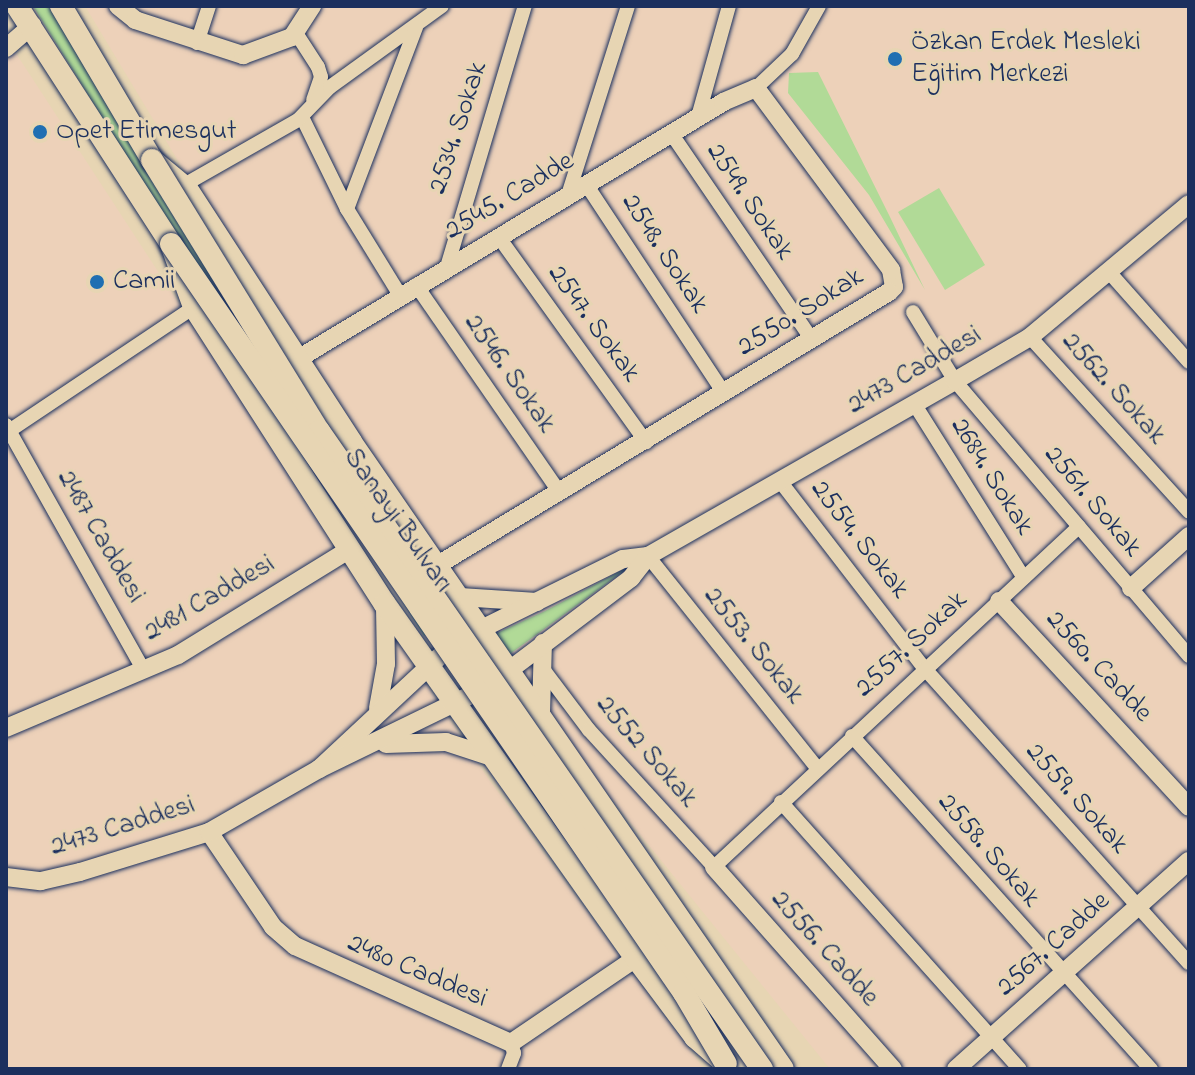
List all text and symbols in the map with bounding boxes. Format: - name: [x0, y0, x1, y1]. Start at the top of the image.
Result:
- place label: Özkan Erdek Mesleki Eğitim Merkezi: [911, 26, 1141, 92]
- marker: Özkan Erdek Mesleki Eğitim Merkezi: [886, 50, 904, 68]
- street label: 2534. Sokak: [422, 58, 496, 198]
- place label: Opet Etimesgut: [56, 115, 236, 149]
- marker: Opet Etimesgut: [31, 123, 49, 141]
- street label: 2549. Sokak: [698, 137, 800, 267]
- street label: 2545. Cadde: [439, 145, 581, 249]
- street label: 2548. Sokak: [613, 188, 715, 320]
- street label: 2547. Sokak: [539, 259, 647, 389]
- street label: 2550. Sokak: [732, 261, 870, 365]
- place label: Camii: [113, 265, 175, 299]
- marker: Camii: [88, 273, 106, 291]
- street label: 2546. Sokak: [456, 308, 562, 440]
- street label: 2473 Caddesi: [842, 319, 988, 423]
- street label: 2562. Sokak: [1054, 326, 1172, 452]
- street label: 2684. Sokak: [942, 412, 1040, 542]
- street label: 2561. Sokak: [1036, 439, 1148, 565]
- street label: Sanayi Bulvarı: [335, 442, 459, 600]
- street label: 2487 Caddesi: [48, 464, 152, 610]
- street label: 2554. Sokak: [802, 474, 916, 606]
- street label: 2481 Caddesi: [139, 548, 281, 650]
- street label: 2553. Sokak: [695, 580, 811, 712]
- street label: 2557. Sokak: [849, 584, 975, 706]
- street label: 2560. Cadde: [1037, 604, 1159, 730]
- street label: 2552 Sokak: [588, 689, 704, 815]
- street label: 2559. Sokak: [1017, 736, 1135, 862]
- street label: 2558. Sokak: [929, 787, 1047, 915]
- street label: 2473 Caddesi: [47, 789, 199, 865]
- street label: 2556. Cadde: [763, 884, 885, 1014]
- street label: 2567. Cadde: [990, 885, 1118, 1005]
- street label: 2480 Caddesi: [342, 927, 492, 1017]

